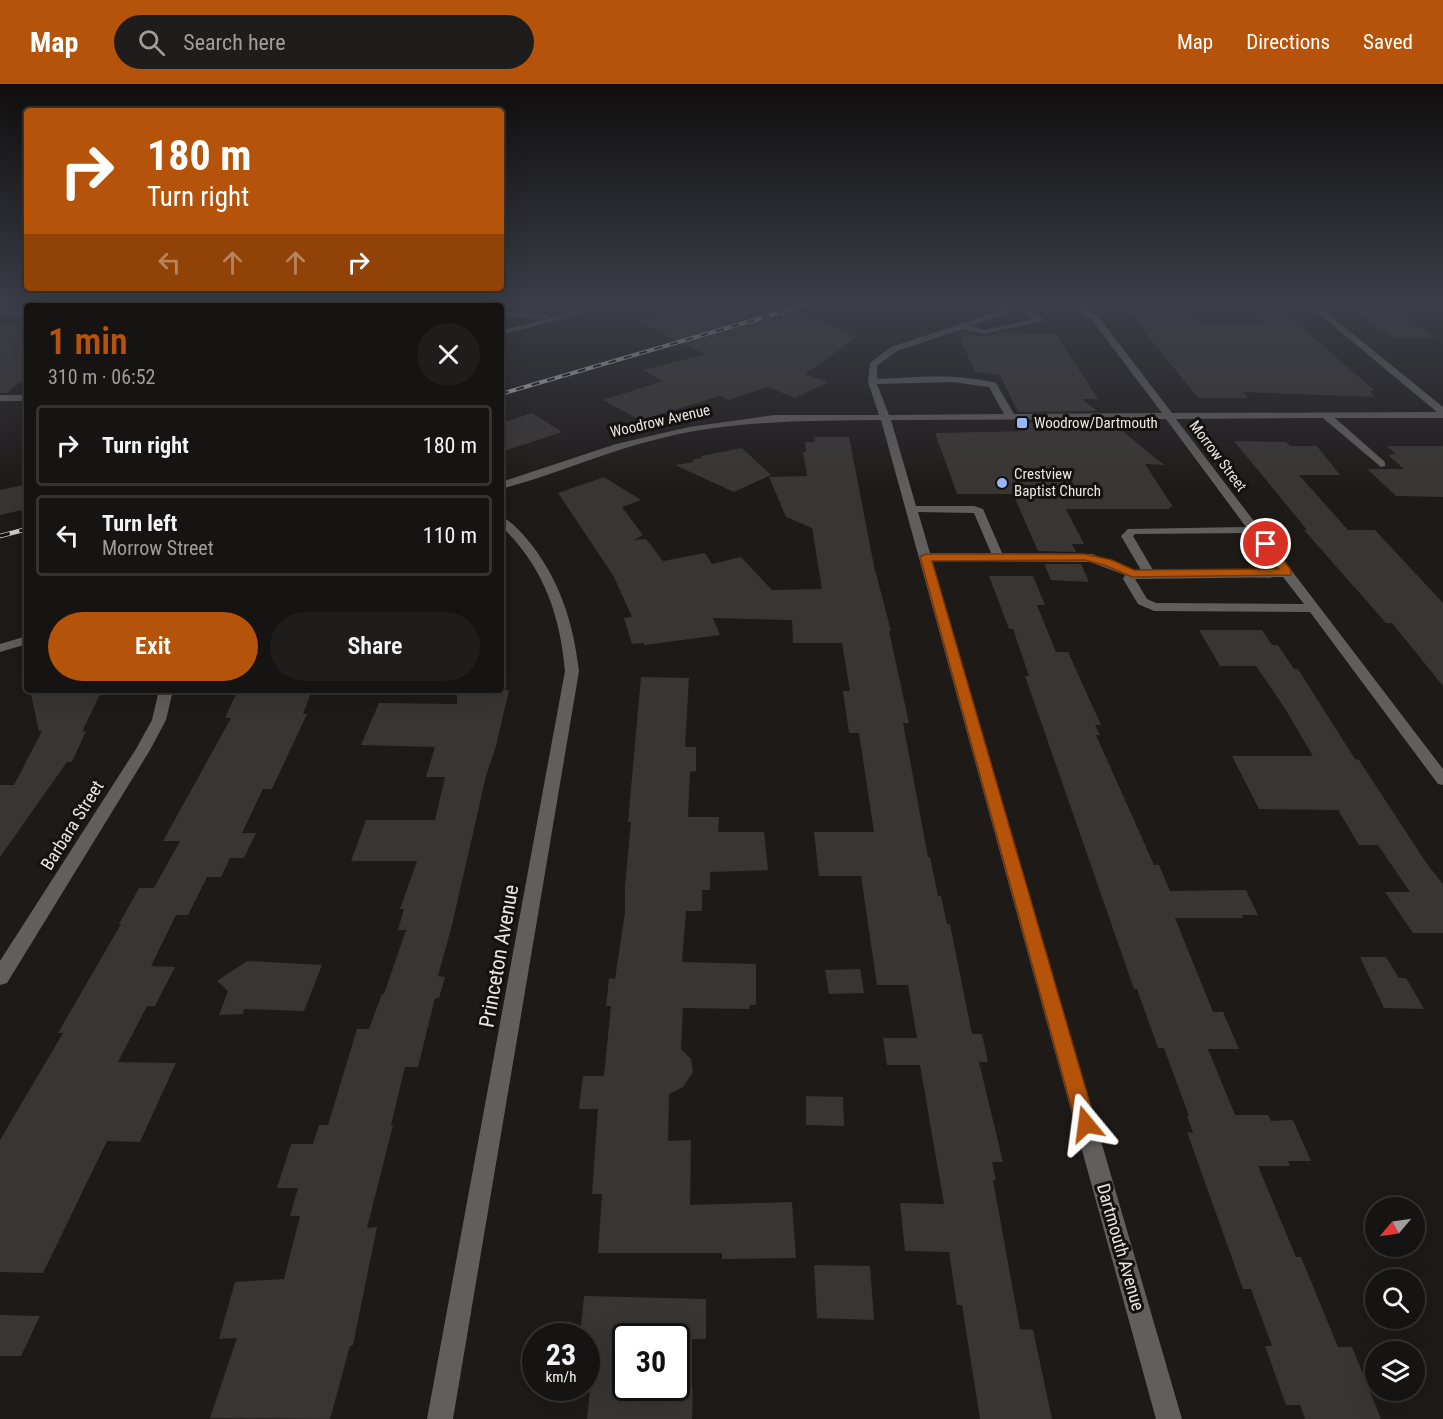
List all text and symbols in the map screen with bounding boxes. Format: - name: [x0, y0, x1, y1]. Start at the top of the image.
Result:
- search box: [114, 15, 534, 69]
- text: Map: [30, 26, 78, 59]
- icon: search: [135, 26, 168, 59]
- text: Search here: [183, 30, 286, 55]
- text: Map: [1177, 30, 1213, 54]
- text: Directions: [1246, 30, 1330, 54]
- text: Saved: [1363, 30, 1413, 54]
- text: 180 m: [147, 131, 252, 180]
- icon: right: [48, 132, 126, 210]
- text: Turn right: [147, 181, 249, 213]
- icon: left: [153, 246, 186, 279]
- icon: ahead: [216, 246, 249, 279]
- icon: ahead: [279, 246, 312, 279]
- icon: right: [342, 246, 375, 279]
- text: 1 min: [48, 321, 128, 363]
- button: close: [417, 323, 480, 386]
- text: 310 m · 06:52: [48, 365, 155, 389]
- street label: Woodrow Avenue: [608, 401, 712, 441]
- place label: Woodrow/Dartmouth: [1034, 414, 1158, 432]
- marker: Woodrow/Dartmouth: [1015, 416, 1029, 430]
- street label: Morrow Street: [1186, 417, 1250, 495]
- icon: right: [51, 429, 84, 462]
- text: Turn right: [102, 433, 189, 458]
- text: 180 m: [423, 433, 477, 458]
- place label: Crestview Baptist Church: [1014, 465, 1101, 500]
- marker: Crestview Baptist Church: [995, 476, 1009, 490]
- text: Turn left: [102, 511, 177, 536]
- pin: [1240, 518, 1291, 569]
- icon: left: [51, 519, 84, 552]
- text: 110 m: [423, 523, 477, 548]
- icon: arrive: [1249, 527, 1282, 560]
- text: Morrow Street: [102, 536, 214, 560]
- button: Exit: [48, 612, 258, 681]
- button: Share: [270, 612, 480, 681]
- street label: Barbara Street: [36, 776, 108, 874]
- street label: Princeton Avenue: [475, 883, 523, 1029]
- position arrow: [1054, 1092, 1118, 1156]
- street label: Dartmouth Avenue: [1093, 1181, 1149, 1313]
- north arrow: [1365, 1197, 1425, 1257]
- map controls: [1365, 1197, 1425, 1401]
- button: search: [1365, 1269, 1425, 1329]
- speed limit sign: 30: [612, 1323, 690, 1401]
- text: 23: [546, 1337, 576, 1372]
- button: layers: [1365, 1341, 1425, 1401]
- text: km/h: [546, 1368, 576, 1386]

